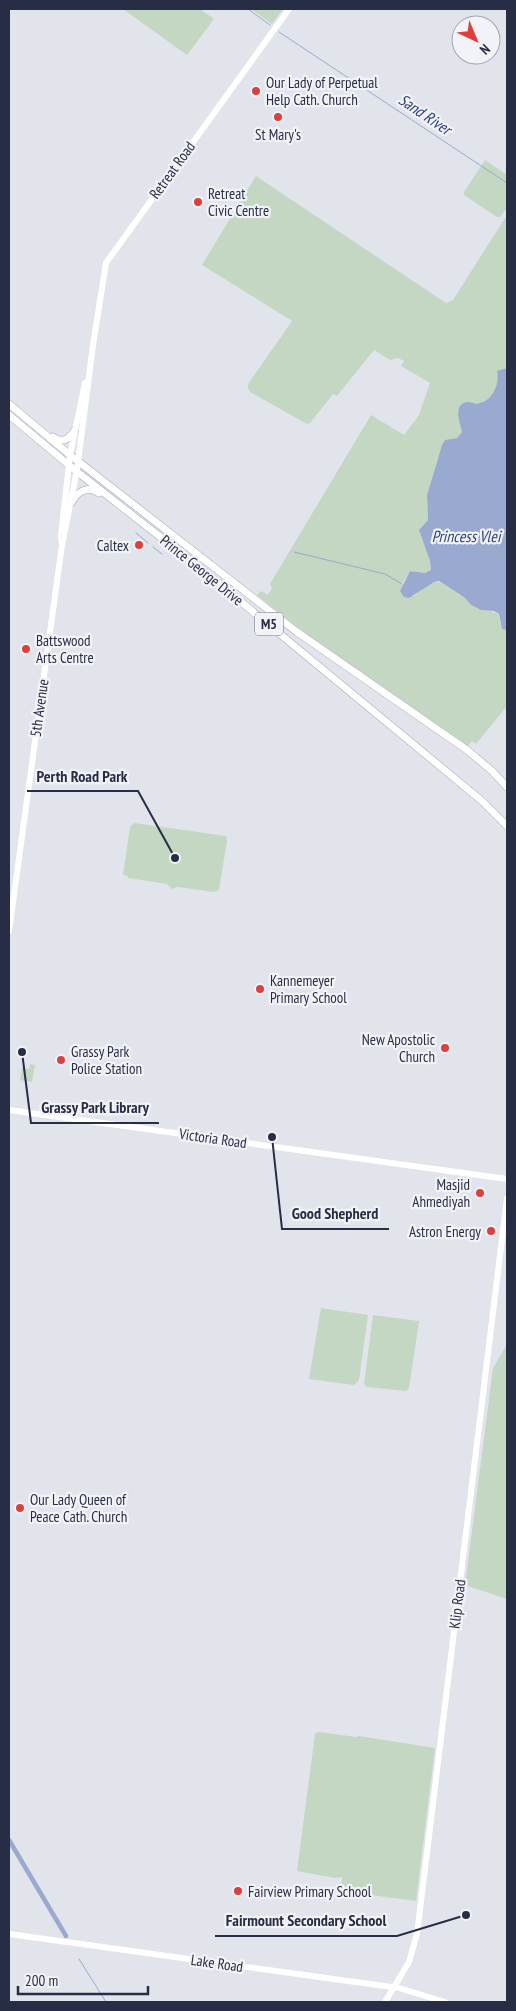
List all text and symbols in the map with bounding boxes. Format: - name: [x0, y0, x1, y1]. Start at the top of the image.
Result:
- north arrow: [451, 15, 501, 65]
- text: N: [476, 40, 494, 58]
- place label: Our Lady of Perpetual Help Cath. Church: [266, 73, 378, 109]
- marker: Our Lady of Perpetual Help Cath. Church: [250, 85, 262, 97]
- water label: Sand River: [395, 89, 457, 140]
- marker: St Mary's: [272, 111, 284, 123]
- place label: St Mary's: [255, 125, 301, 144]
- street label: Retreat Road: [145, 138, 199, 202]
- place label: Retreat Civic Centre: [208, 184, 269, 220]
- marker: Retreat Civic Centre: [192, 196, 204, 208]
- water label: Princess Vlei: [432, 526, 503, 546]
- street label: Prince George Drive: [156, 531, 248, 609]
- place label: Caltex: [97, 536, 129, 555]
- marker: Caltex: [133, 539, 145, 551]
- road number: M5: [255, 612, 283, 636]
- place label: Battswood Arts Centre: [36, 631, 94, 667]
- marker: Battswood Arts Centre: [20, 643, 32, 655]
- street label: 5th Avenue: [26, 678, 52, 738]
- callout: Perth Road Park: [27, 760, 138, 791]
- text: Perth Road Park: [37, 766, 128, 786]
- place label: Kannemeyer Primary School: [270, 971, 347, 1007]
- marker: Kannemeyer Primary School: [254, 983, 266, 995]
- place label: New Apostolic Church: [362, 1030, 436, 1066]
- place label: Grassy Park Police Station: [71, 1042, 142, 1078]
- marker: New Apostolic Church: [439, 1042, 451, 1054]
- marker: Grassy Park Police Station: [55, 1054, 67, 1066]
- callout: Grassy Park Library: [31, 1092, 159, 1123]
- text: Grassy Park Library: [41, 1097, 149, 1117]
- street label: Victoria Road: [177, 1124, 248, 1152]
- place label: Masjid Ahmediyah: [412, 1175, 470, 1211]
- marker: Masjid Ahmediyah: [474, 1187, 486, 1199]
- callout: Good Shepherd: [282, 1198, 389, 1229]
- text: Good Shepherd: [292, 1203, 378, 1223]
- place label: Astron Energy: [409, 1222, 481, 1241]
- marker: Astron Energy: [485, 1225, 497, 1237]
- place label: Our Lady Queen of Peace Cath. Church: [30, 1490, 127, 1526]
- marker: Our Lady Queen of Peace Cath. Church: [14, 1502, 26, 1514]
- street label: Klip Road: [445, 1578, 469, 1630]
- place label: Fairview Primary School: [248, 1882, 372, 1901]
- marker: Fairview Primary School: [232, 1885, 244, 1897]
- callout: Fairmount Secondary School: [215, 1905, 397, 1936]
- text: Fairmount Secondary School: [226, 1910, 386, 1930]
- street label: Lake Road: [190, 1950, 244, 1976]
- scale bar: [18, 1964, 148, 1996]
- text: 200 m: [25, 1971, 58, 1990]

